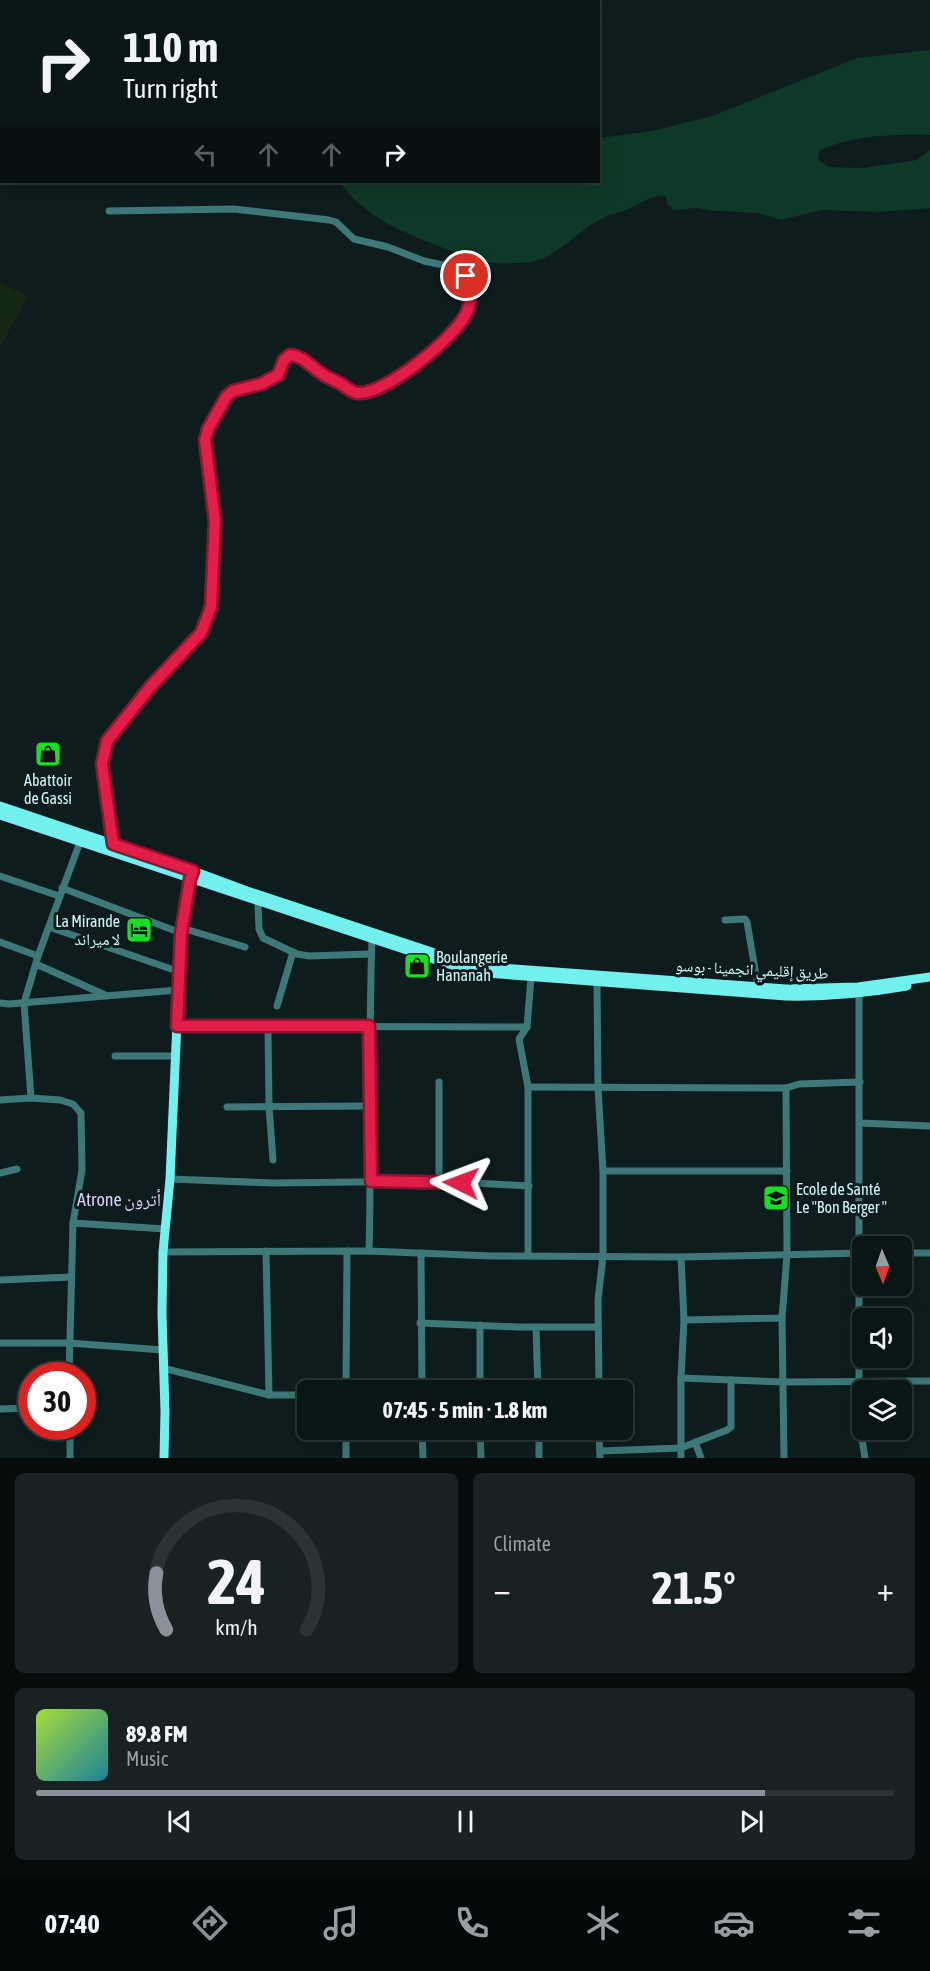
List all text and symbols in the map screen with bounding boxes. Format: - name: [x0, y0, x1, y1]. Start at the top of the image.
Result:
- text: 110 m: [123, 23, 218, 71]
- icon: right: [24, 24, 102, 102]
- text: Turn right: [123, 73, 218, 104]
- icon: left: [189, 138, 222, 171]
- icon: ahead: [252, 138, 285, 171]
- icon: ahead: [315, 138, 348, 171]
- icon: right: [378, 138, 411, 171]
- pin: [440, 250, 491, 301]
- icon: arrive: [449, 259, 482, 292]
- shop icon: Abattoir de Gassi: [33, 739, 63, 769]
- place label: Abattoir de Gassi: [24, 771, 72, 807]
- place label: La Mirande لا ميراند: [55, 912, 120, 949]
- hotel icon: La Mirande لا ميراند: [124, 915, 154, 945]
- place label: Boulangerie Hananah: [436, 948, 508, 984]
- shop icon: Boulangerie Hananah: [402, 951, 432, 981]
- street label: طريق إقليمي انجمينا - بوسو: [675, 956, 829, 986]
- position arrow: [429, 1151, 493, 1215]
- place label: Ecole de Santé Le "Bon Berger ": [796, 1180, 887, 1217]
- school or university icon: Ecole de Santé Le "Bon Berger ": [761, 1183, 791, 1213]
- district label: Atrone أترون: [77, 1189, 161, 1211]
- north arrow: [852, 1236, 912, 1296]
- map controls: [852, 1236, 912, 1440]
- button: sound: [852, 1308, 912, 1368]
- speed limit sign: 30: [18, 1362, 96, 1440]
- button: layers: [852, 1380, 912, 1440]
- text: 07:45 · 5 min · 1.8 km: [383, 1397, 547, 1423]
- text: Climate: [494, 1532, 551, 1555]
- text: 24: [207, 1546, 266, 1617]
- text: 21.5°: [652, 1562, 736, 1614]
- text: −: [494, 1570, 511, 1608]
- text: +: [877, 1570, 894, 1608]
- text: km/h: [215, 1615, 258, 1640]
- text: 89.8 FM: [126, 1721, 188, 1747]
- text: Music: [126, 1747, 168, 1770]
- icon: previous: [163, 1805, 196, 1838]
- icon: pause: [449, 1805, 482, 1838]
- icon: next: [735, 1805, 768, 1838]
- icon: directions: [189, 1902, 231, 1944]
- icon: music: [320, 1902, 362, 1944]
- icon: phone: [451, 1902, 493, 1944]
- icon: climate: [582, 1902, 624, 1944]
- icon: car: [713, 1902, 755, 1944]
- icon: filters: [843, 1902, 885, 1944]
- text: 07:40: [44, 1908, 100, 1939]

